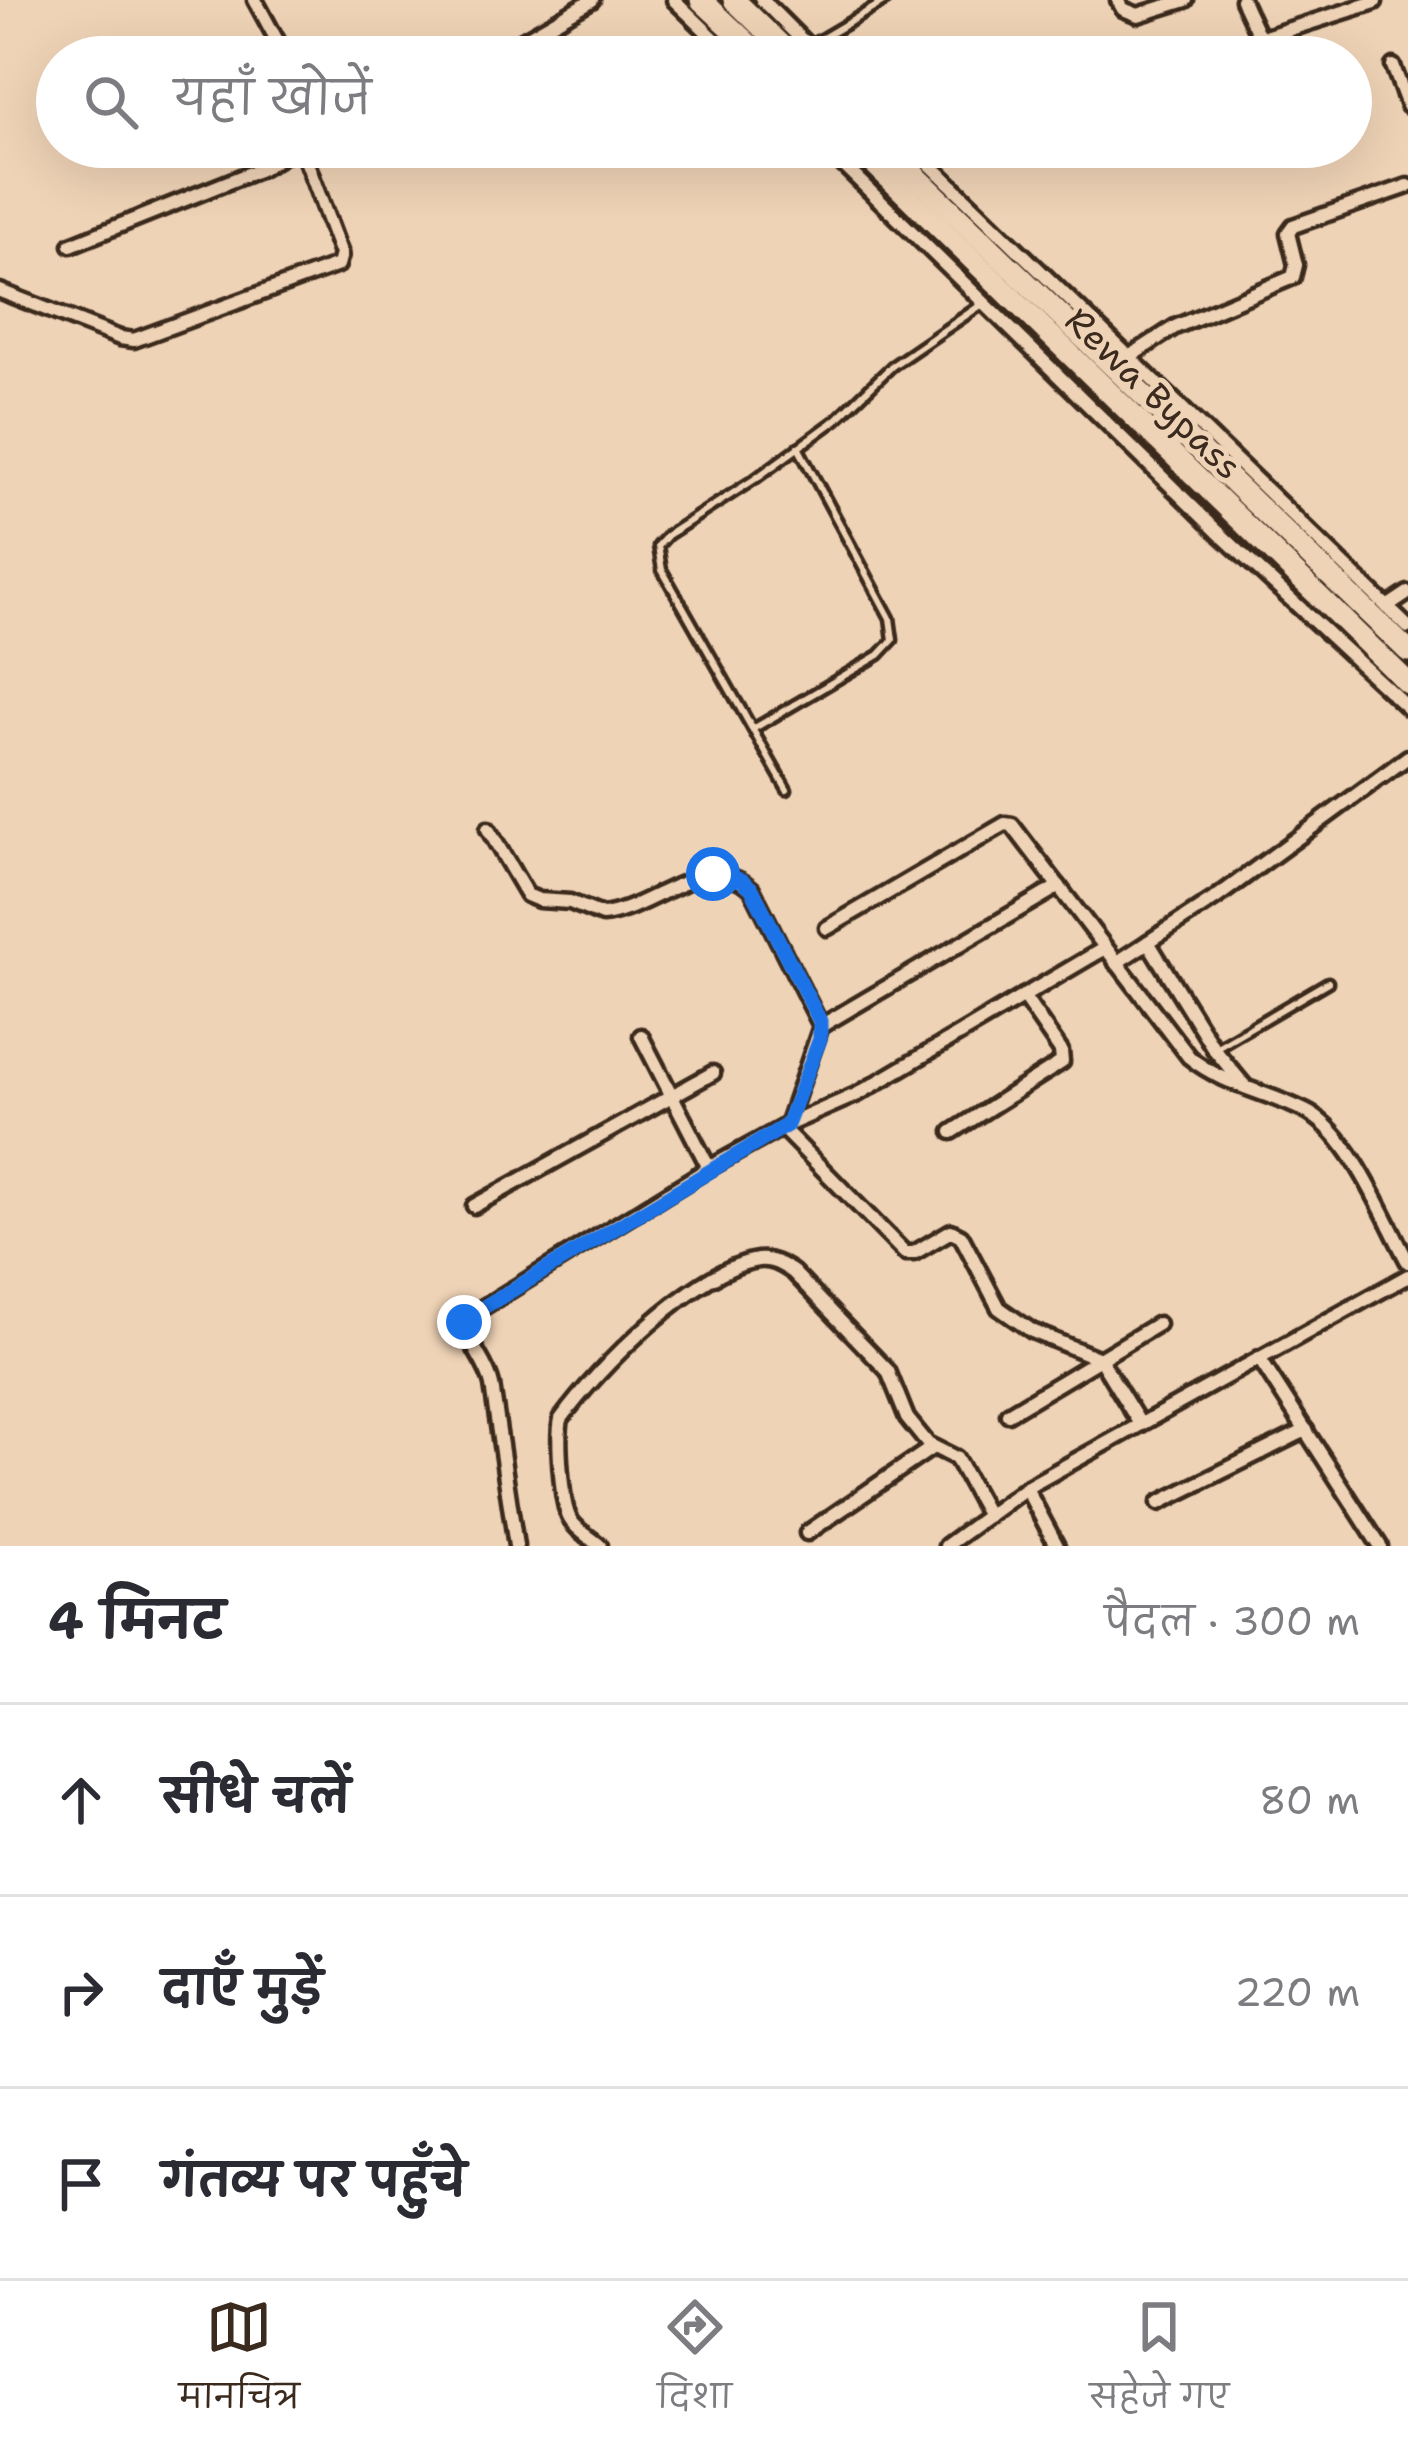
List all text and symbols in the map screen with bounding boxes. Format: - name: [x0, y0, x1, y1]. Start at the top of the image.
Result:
- search box: [36, 36, 1372, 168]
- text: यहाँ खोजें: [174, 68, 371, 128]
- icon: search: [78, 69, 144, 135]
- street label: Rewa Bypass: [1054, 296, 1253, 490]
- route start: [686, 847, 740, 901]
- route end: [437, 1295, 491, 1349]
- text: 4 मिनट: [48, 1586, 225, 1654]
- text: पैदल · 300 m: [1104, 1595, 1360, 1647]
- text: सीधे चलें: [162, 1766, 350, 1826]
- icon: ahead: [48, 1767, 114, 1833]
- text: 80 m: [1259, 1774, 1360, 1826]
- text: दाएँ मुड़ें: [162, 1958, 323, 2018]
- icon: right: [48, 1959, 114, 2025]
- text: 220 m: [1234, 1966, 1360, 2018]
- text: गंतव्य पर पहुँचे: [162, 2150, 466, 2210]
- icon: arrive: [48, 2151, 114, 2217]
- tab: मानचित्र: [179, 2294, 300, 2433]
- tab: दिशा: [657, 2294, 732, 2433]
- tab: सहेजे गए: [1089, 2294, 1229, 2433]

